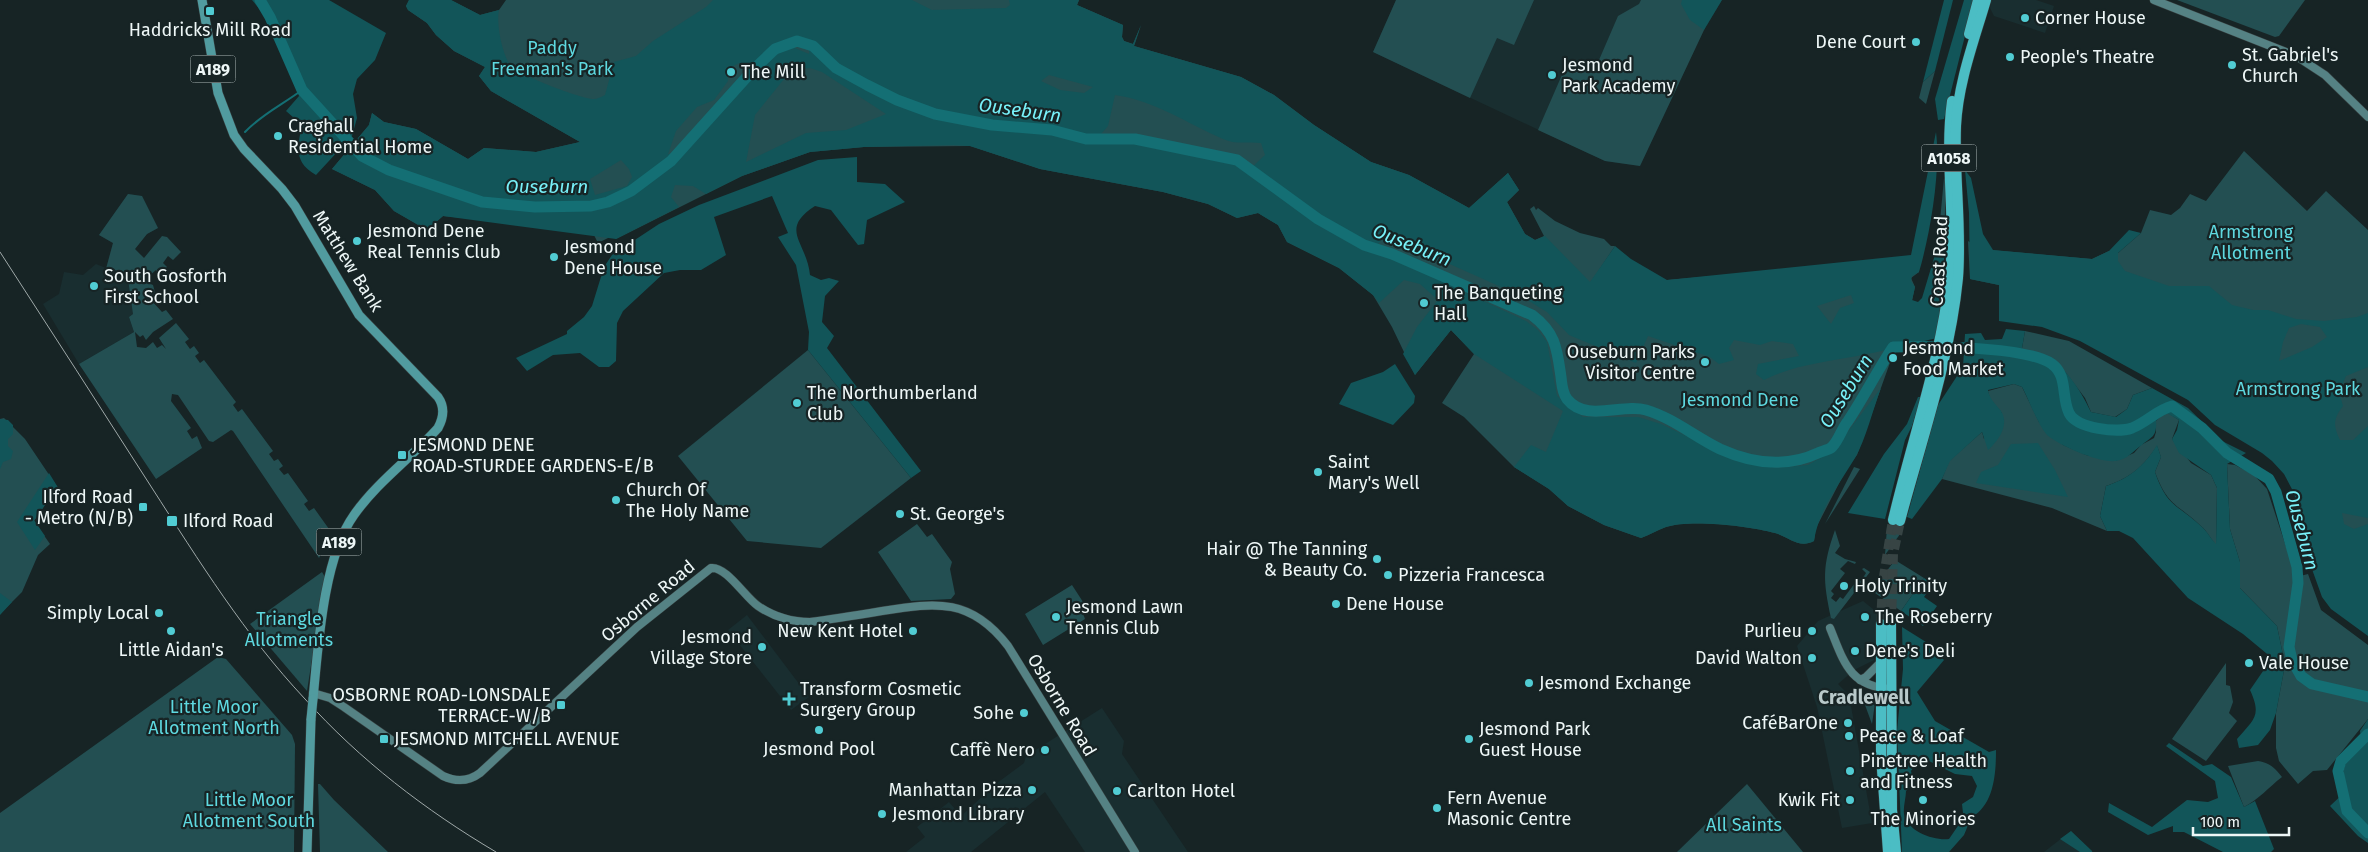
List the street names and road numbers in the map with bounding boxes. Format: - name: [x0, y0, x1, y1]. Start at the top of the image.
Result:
- road number: A189: [190, 56, 236, 82]
- road number: A1058: [1922, 144, 1976, 172]
- street label: Matthew Bank: [308, 206, 388, 316]
- street label: Coast Road: [1926, 215, 1952, 307]
- road number: A189: [316, 528, 362, 556]
- street label: Osborne Road: [597, 555, 699, 647]
- street label: Osborne Road: [1023, 650, 1101, 760]

